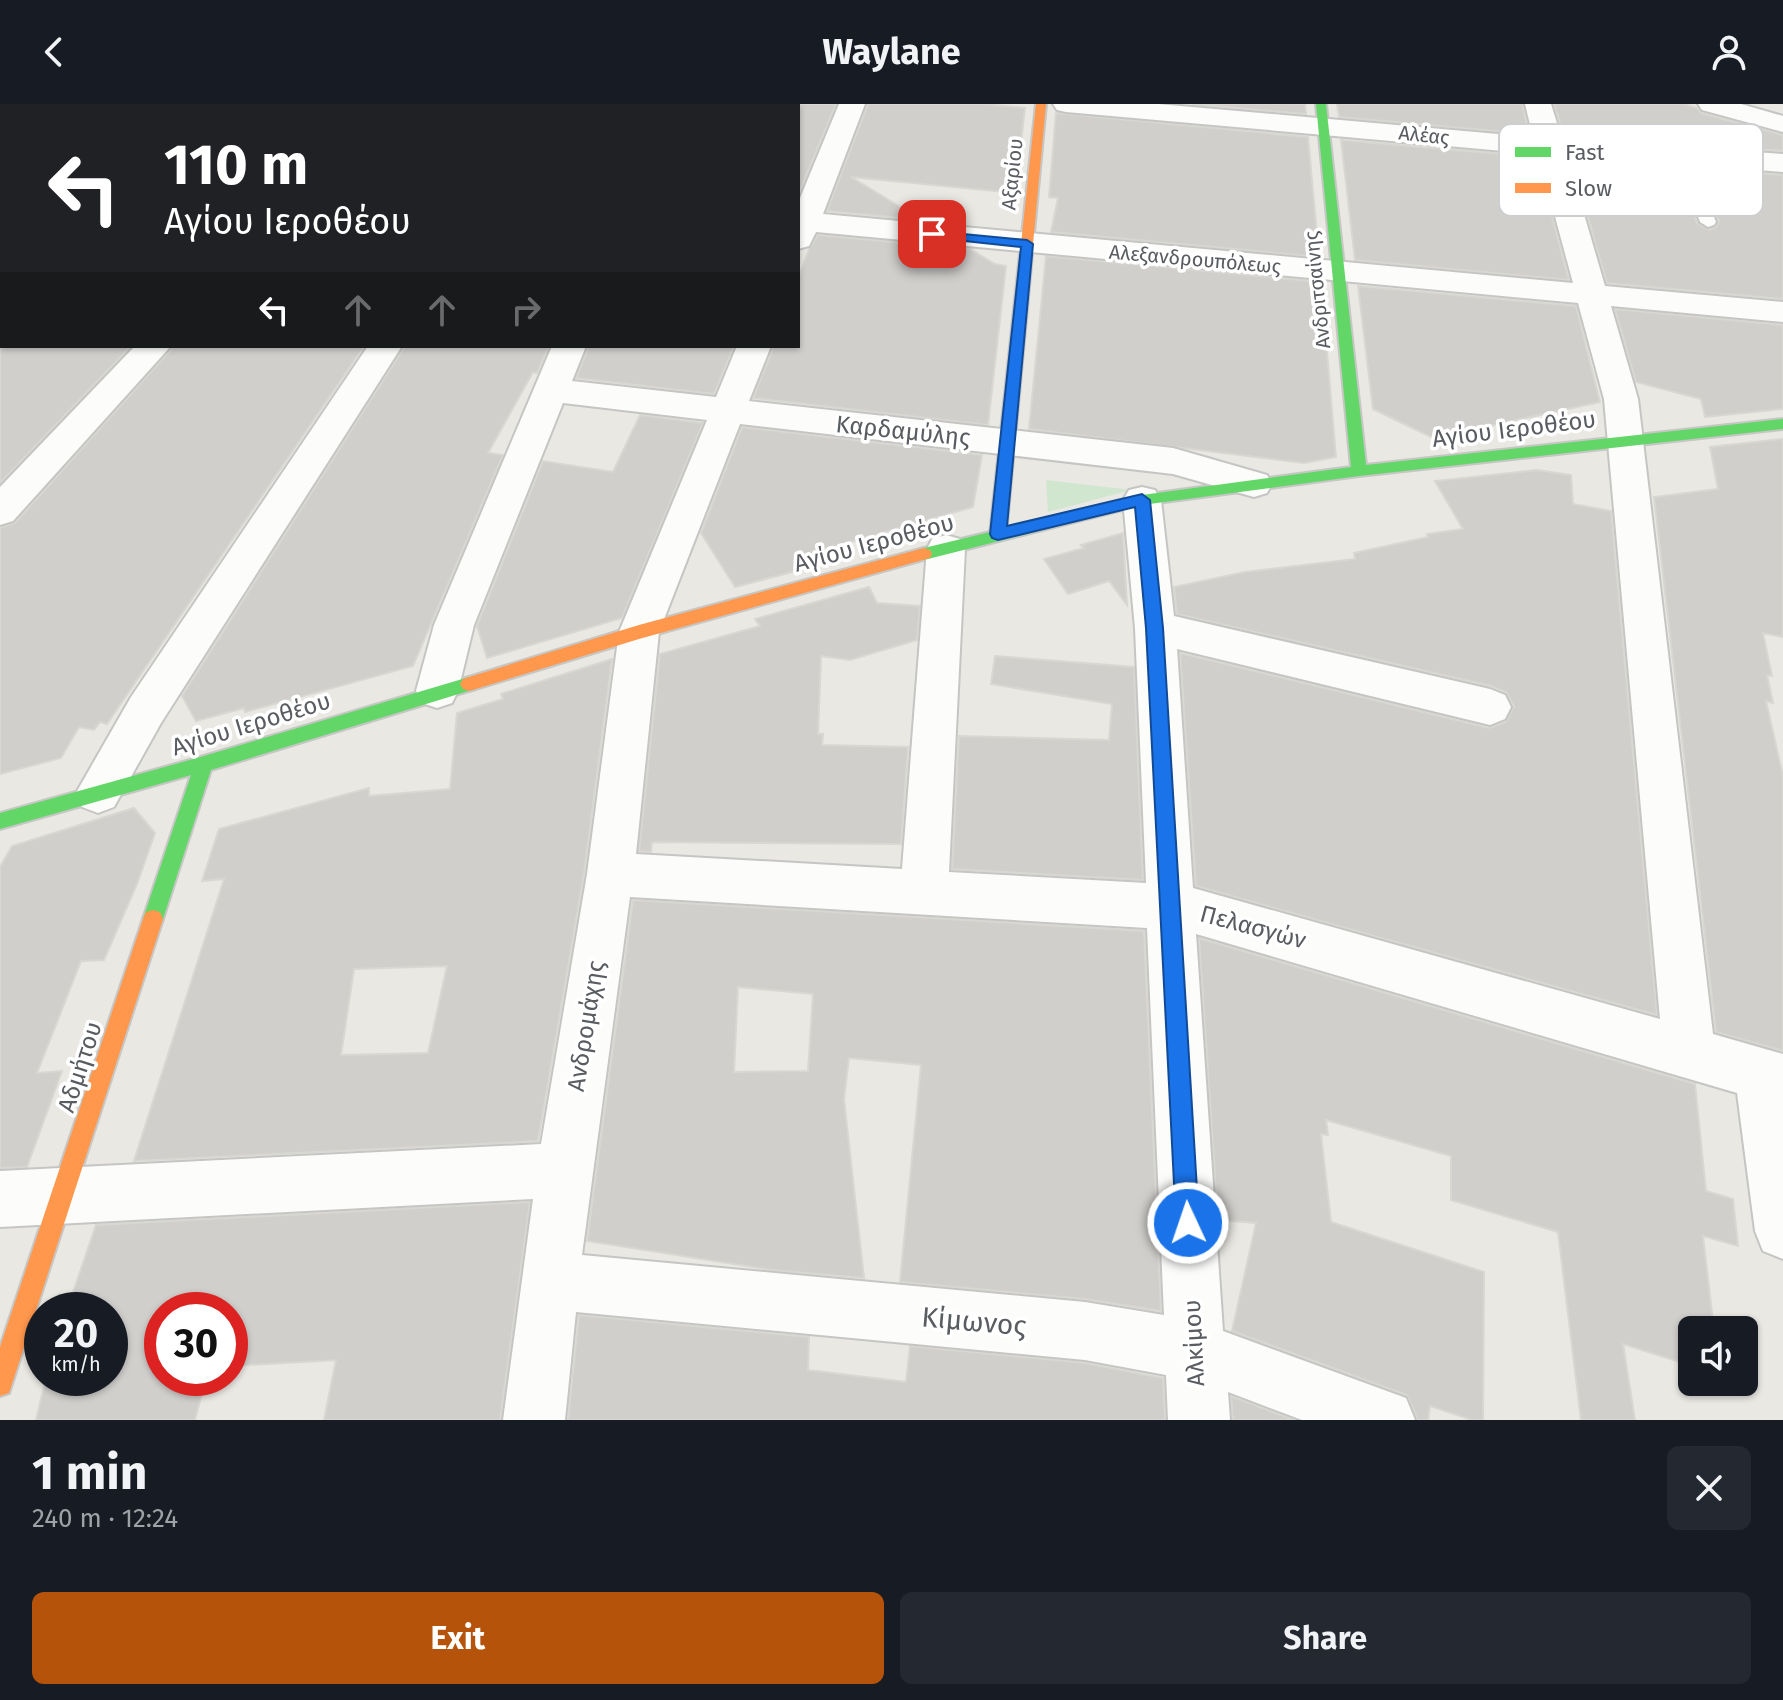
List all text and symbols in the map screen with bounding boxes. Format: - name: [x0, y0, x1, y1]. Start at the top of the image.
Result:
- icon: back: [32, 30, 76, 74]
- text: Waylane: [822, 30, 961, 74]
- icon: person: [1707, 30, 1751, 74]
- street label: Αλέας: [1397, 120, 1451, 150]
- legend: [1499, 124, 1763, 216]
- text: 110 m: [164, 132, 308, 199]
- icon: left: [32, 136, 136, 240]
- street label: Αξαρίου: [996, 137, 1028, 211]
- text: Fast: [1565, 139, 1605, 166]
- text: Slow: [1565, 175, 1612, 202]
- text: Αγίου Ιεροθέου: [164, 200, 411, 244]
- pin: [898, 200, 966, 268]
- icon: arrive: [910, 212, 954, 256]
- street label: Ανδριτσαίνης: [1299, 230, 1335, 350]
- street label: Αλεξανδρουπόλεως: [1108, 240, 1282, 278]
- icon: left: [252, 288, 296, 332]
- icon: ahead: [336, 288, 380, 332]
- icon: ahead: [420, 288, 464, 332]
- icon: right: [504, 288, 548, 332]
- street label: Αγίου Ιεροθέου: [1431, 405, 1597, 453]
- street label: Καρδαμύλης: [834, 410, 972, 452]
- street label: Αγίου Ιεροθέου: [791, 508, 957, 578]
- street label: Αγίου Ιεροθέου: [168, 687, 334, 761]
- street label: Πελασγών: [1197, 899, 1309, 955]
- street label: Ανδρομάχης: [562, 959, 610, 1093]
- street label: Αδμήτου: [52, 1018, 108, 1116]
- position arrow: [1146, 1181, 1230, 1265]
- speed limit sign: 30: [144, 1292, 248, 1396]
- street label: Αλκίμου: [1178, 1299, 1210, 1387]
- street label: Κίμωνος: [920, 1300, 1028, 1343]
- text: 20: [54, 1310, 98, 1358]
- map controls: [1678, 1316, 1758, 1396]
- button: sound: [1678, 1316, 1758, 1396]
- text: km/h: [51, 1352, 101, 1376]
- text: 1 min: [32, 1444, 147, 1502]
- button: close: [1667, 1446, 1751, 1530]
- text: 240 m · 12:24: [32, 1503, 178, 1534]
- button: Exit: [32, 1592, 884, 1684]
- button: Share: [900, 1592, 1751, 1684]

